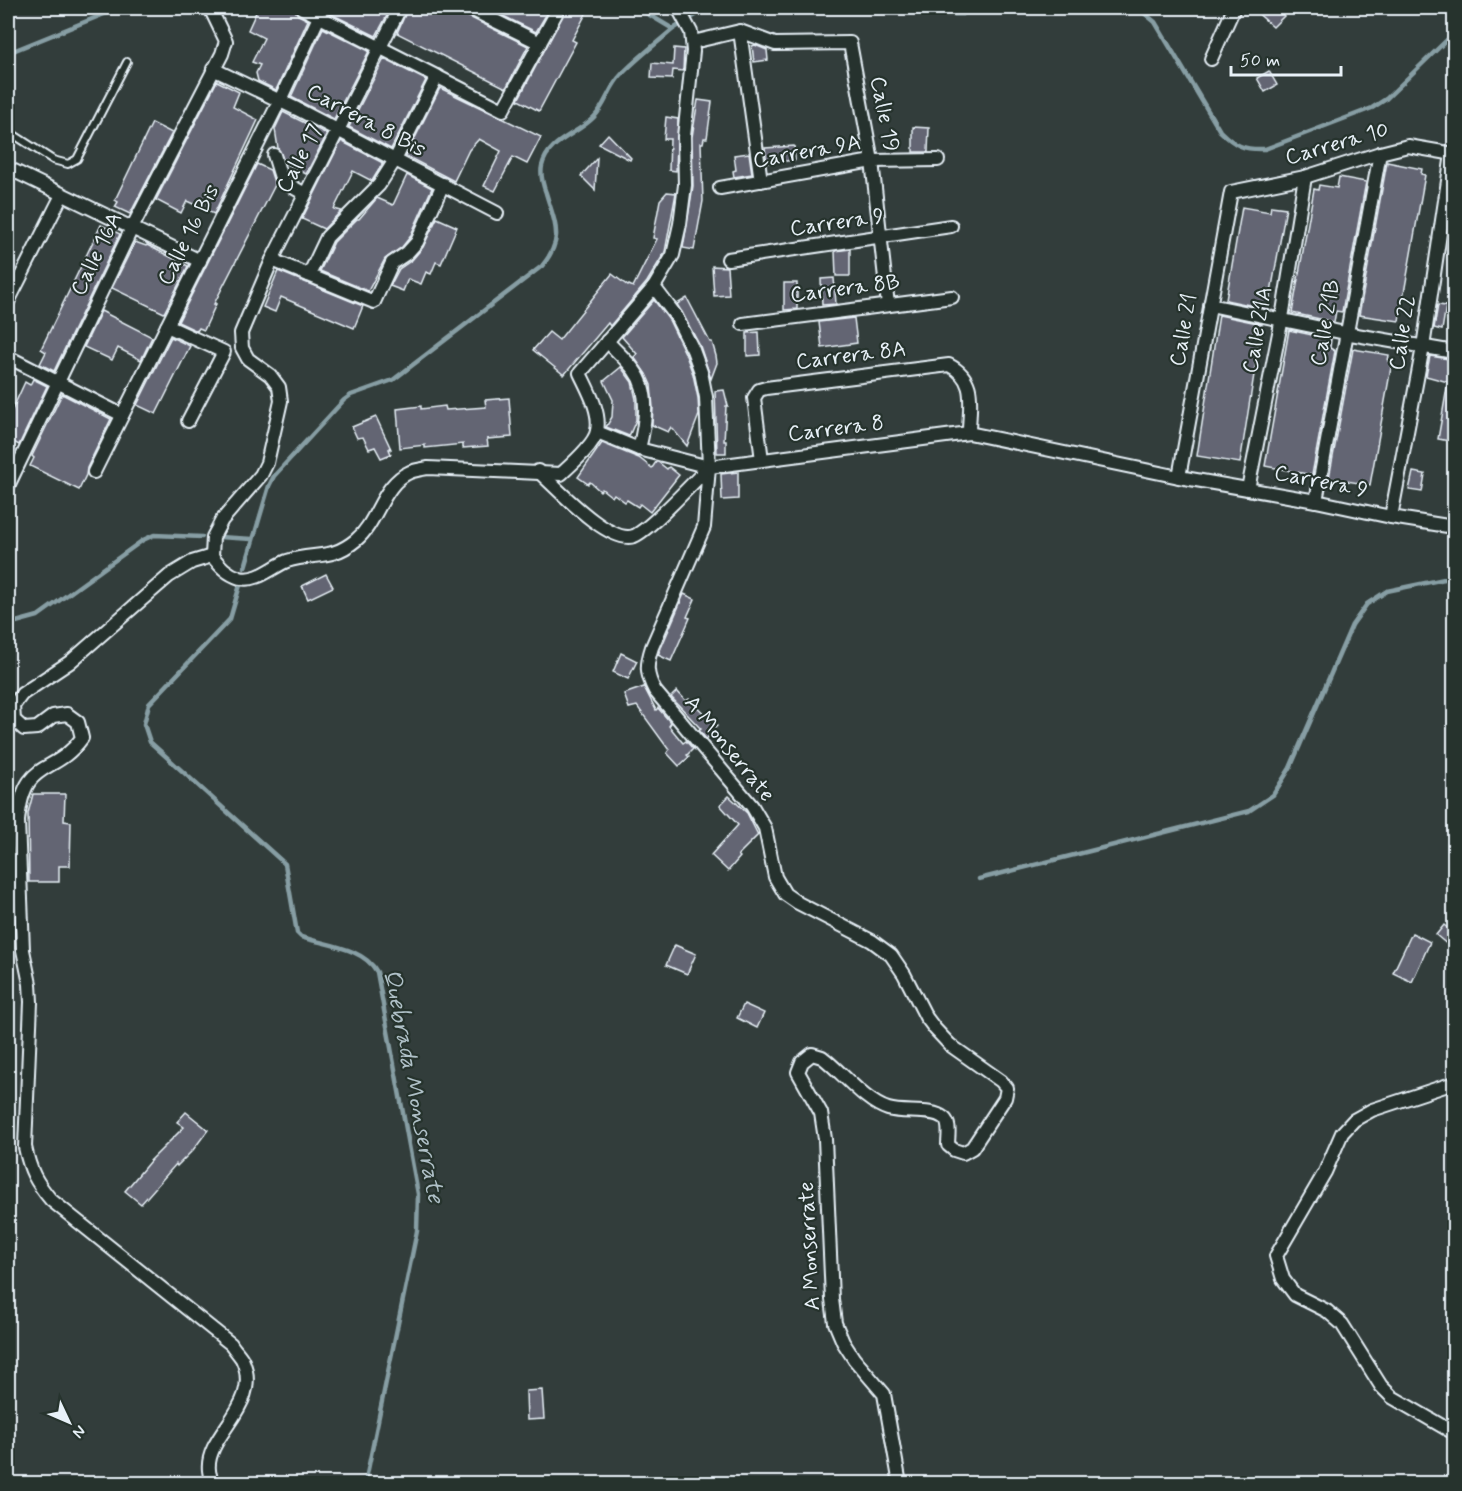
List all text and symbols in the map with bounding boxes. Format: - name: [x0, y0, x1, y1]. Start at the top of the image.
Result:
- scale bar: [1231, 39, 1340, 77]
- text: 50 m: [1240, 49, 1280, 73]
- street label: Calle 19: [863, 74, 905, 154]
- street label: Carrera 8 Bis: [302, 78, 431, 164]
- street label: Carrera 10: [1282, 116, 1392, 172]
- street label: Calle 17: [270, 120, 330, 198]
- street label: Carrera 9A: [751, 129, 863, 175]
- street label: Calle 16 Bis: [152, 180, 226, 290]
- street label: Carrera 9: [788, 203, 886, 243]
- street label: Calle 16A: [65, 208, 129, 300]
- street label: Carrera 8B: [789, 268, 902, 310]
- street label: Calle 21B: [1305, 277, 1347, 368]
- street label: Calle 21A: [1237, 284, 1279, 376]
- street label: Calle 21: [1164, 291, 1204, 369]
- street label: Calle 22: [1383, 293, 1423, 373]
- street label: Carrera 8A: [794, 335, 908, 377]
- street label: Carrera 8: [786, 409, 886, 449]
- street label: Carrera 9: [1272, 459, 1370, 505]
- street label: A Monserrate: [677, 690, 781, 808]
- water label: Quebrada Monserrate: [375, 966, 451, 1207]
- street label: A Monserrate: [793, 1181, 827, 1311]
- north arrow: [39, 1392, 99, 1452]
- text: N: [67, 1420, 90, 1443]

